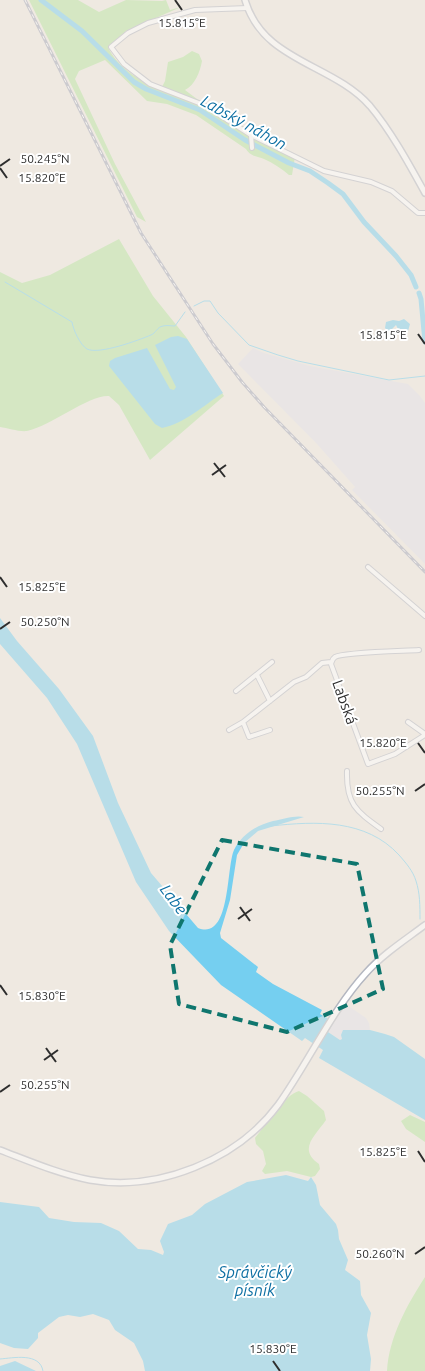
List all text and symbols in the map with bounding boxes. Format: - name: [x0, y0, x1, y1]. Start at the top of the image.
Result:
- text: 15.815°E: [158, 16, 206, 29]
- water label: Labský náhon: [198, 91, 290, 153]
- text: 50.245°N: [20, 152, 70, 165]
- text: 15.820°E: [18, 171, 66, 184]
- text: 15.815°E: [359, 328, 407, 341]
- text: 15.825°E: [18, 580, 66, 593]
- text: 50.250°N: [20, 615, 70, 628]
- street label: Labská: [329, 678, 361, 726]
- text: 15.820°E: [359, 736, 407, 749]
- text: 50.255°N: [355, 784, 405, 797]
- water label: Labe: [157, 881, 191, 917]
- text: 15.830°E: [18, 989, 66, 1002]
- text: 50.255°N: [20, 1078, 70, 1091]
- text: 15.825°E: [359, 1145, 407, 1158]
- text: 50.260°N: [355, 1247, 405, 1260]
- water label: Správčický písník: [217, 1263, 292, 1299]
- text: 15.830°E: [249, 1342, 297, 1355]

